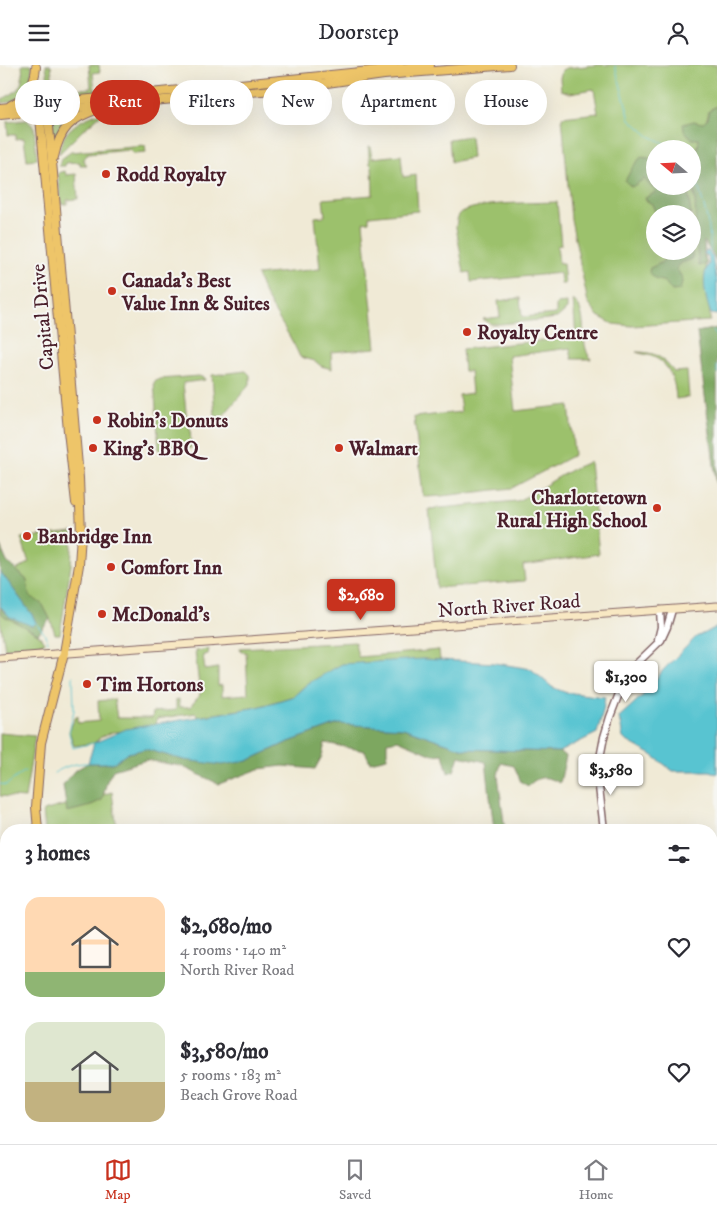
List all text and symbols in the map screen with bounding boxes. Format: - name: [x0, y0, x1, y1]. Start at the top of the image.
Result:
- icon: menu: [25, 19, 53, 47]
- text: Doorstep: [318, 19, 399, 46]
- icon: person: [664, 19, 692, 47]
- chip: Buy: [15, 80, 80, 125]
- chip: Rent: [90, 80, 160, 125]
- chip: Filters: [170, 80, 253, 125]
- chip: New: [263, 80, 332, 125]
- chip: Apartment: [342, 80, 455, 125]
- chip: House: [465, 80, 547, 125]
- north arrow: [646, 140, 701, 195]
- map controls: [646, 140, 701, 260]
- place label: Rodd Royalty: [116, 163, 226, 188]
- marker: Rodd Royalty: [100, 168, 112, 180]
- button: layers: [646, 205, 701, 260]
- street label: Capital Drive: [26, 263, 61, 371]
- place label: Canada's Best Value Inn & Suites: [121, 269, 270, 317]
- marker: Canada's Best Value Inn & Suites: [106, 285, 118, 297]
- place label: Royalty Centre: [477, 321, 599, 346]
- marker: Royalty Centre: [461, 326, 473, 338]
- place label: Robin's Donuts: [107, 409, 229, 434]
- marker: Robin's Donuts: [91, 414, 103, 426]
- place label: King's BBQ: [103, 437, 208, 462]
- place label: Walmart: [348, 437, 419, 462]
- marker: King's BBQ: [87, 442, 99, 454]
- marker: Walmart: [333, 442, 345, 454]
- place label: Charlottetown Rural High School: [496, 486, 648, 534]
- marker: Charlottetown Rural High School: [651, 502, 663, 514]
- place label: Banbridge Inn: [37, 525, 152, 550]
- marker: Banbridge Inn: [21, 530, 33, 542]
- place label: Comfort Inn: [121, 556, 223, 581]
- marker: Comfort Inn: [105, 561, 117, 573]
- pin: $2,680: [320, 579, 402, 621]
- text: $2,680: [338, 585, 384, 605]
- street label: North River Road: [437, 589, 581, 624]
- place label: McDonald's: [112, 603, 210, 628]
- marker: McDonald's: [96, 608, 108, 620]
- pin: $1,300: [585, 661, 667, 703]
- text: $1,300: [605, 667, 647, 687]
- place label: Tim Hortons: [96, 673, 204, 698]
- marker: Tim Hortons: [81, 678, 93, 690]
- pin: $3,580: [570, 753, 652, 796]
- text: $3,580: [589, 760, 633, 780]
- icon: filters: [665, 840, 693, 868]
- text: 3 homes: [25, 841, 90, 867]
- text: $2,680/mo: [180, 914, 272, 940]
- icon: home: [65, 917, 125, 977]
- icon: heart: [665, 933, 693, 961]
- text: 4 rooms · 140 m²: [180, 940, 286, 960]
- text: North River Road: [180, 960, 294, 980]
- text: $3,580/mo: [180, 1039, 268, 1065]
- icon: home: [65, 1042, 125, 1102]
- icon: heart: [665, 1058, 693, 1086]
- text: 5 rooms · 183 m²: [180, 1065, 281, 1085]
- text: Beach Grove Road: [180, 1085, 297, 1105]
- tab: Map: [104, 1156, 132, 1204]
- tab: Saved: [339, 1156, 371, 1204]
- tab: Home: [579, 1156, 613, 1204]

